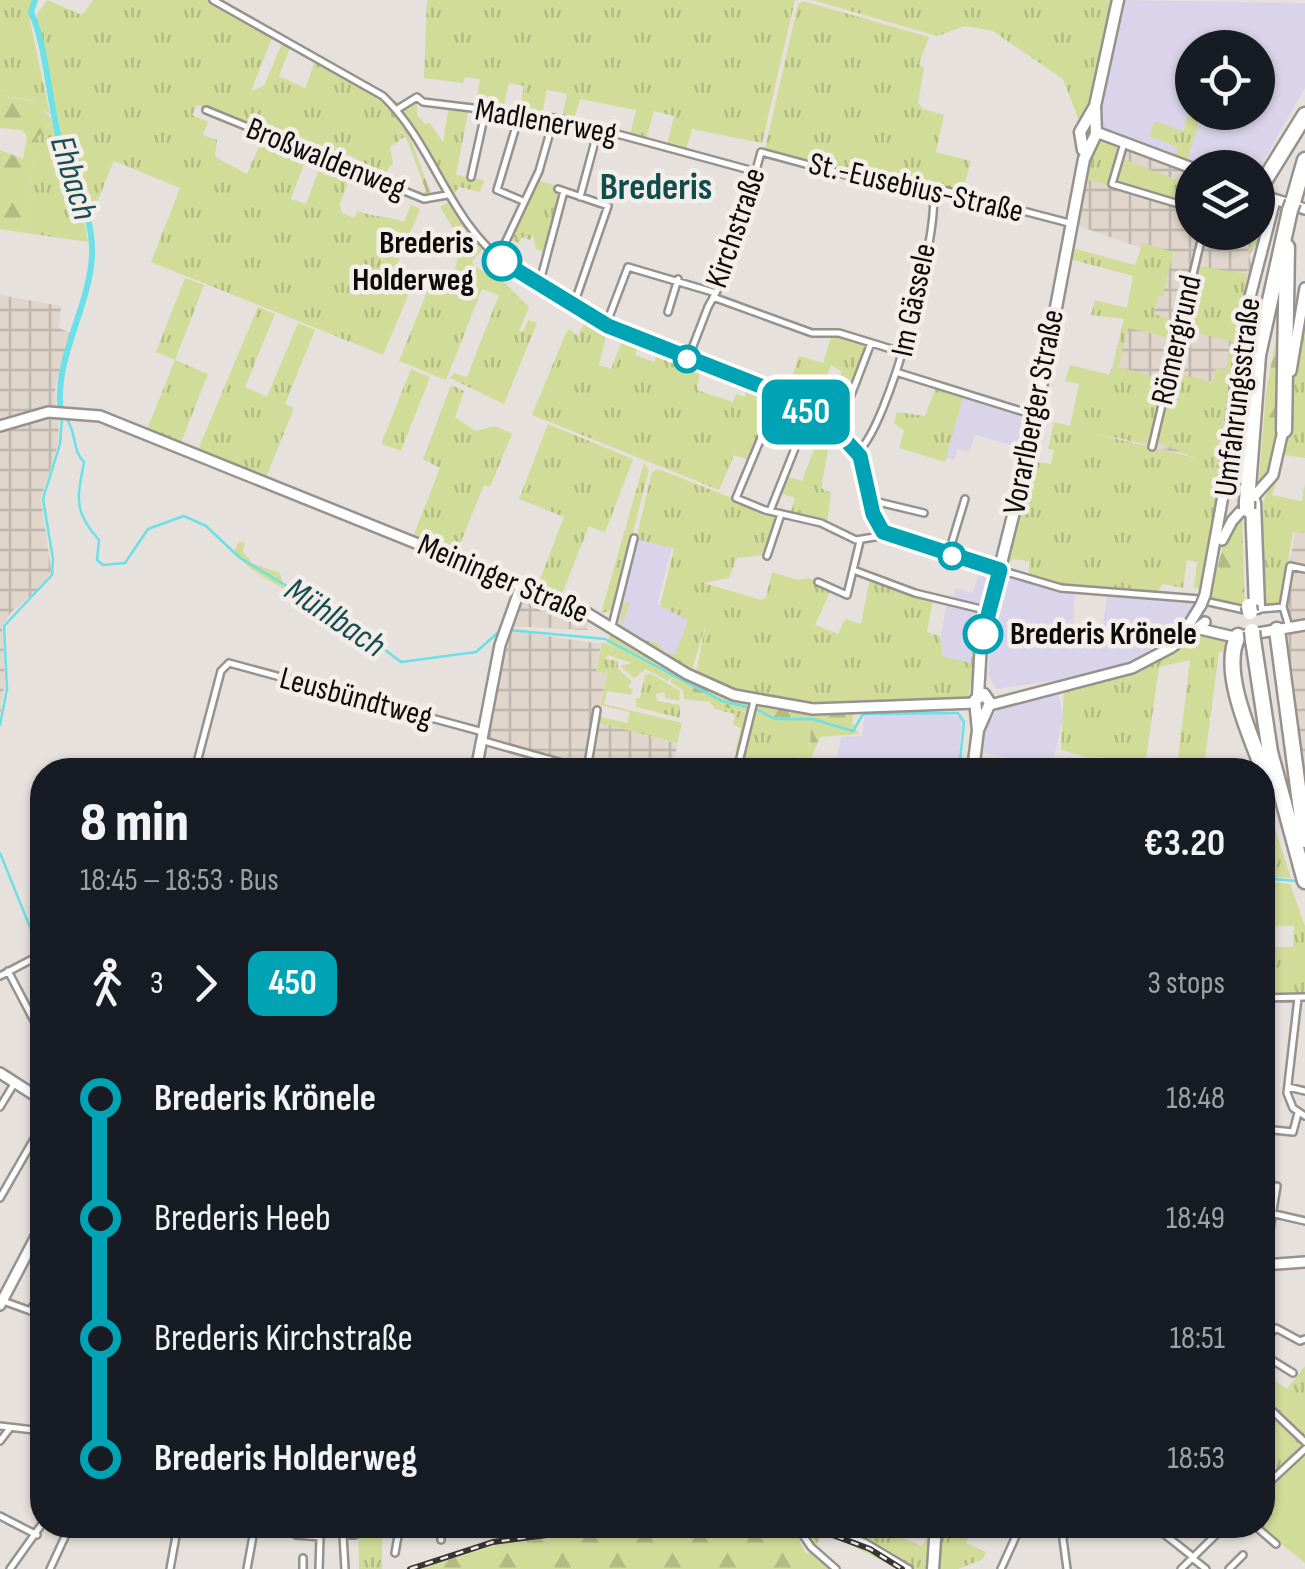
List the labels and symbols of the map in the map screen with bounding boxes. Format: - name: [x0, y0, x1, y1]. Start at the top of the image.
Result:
- street label: Madlenerweg: [472, 90, 620, 154]
- street label: Broßwaldenweg: [241, 109, 411, 209]
- water label: Ehbach: [40, 131, 106, 225]
- street label: St.-Eusebius-Straße: [805, 144, 1027, 232]
- street label: Kirchstraße: [697, 163, 775, 293]
- district label: Brederis: [600, 165, 712, 210]
- place label: Brederis Holderweg: [352, 224, 474, 300]
- street label: Im Gässele: [883, 240, 945, 360]
- marker: Brederis Holderweg: [483, 242, 521, 280]
- street label: Römergrund: [1143, 271, 1211, 409]
- street label: Umfahrungsstraße: [1206, 295, 1270, 499]
- street label: Vorarlberger Straße: [995, 306, 1073, 518]
- unlabelled marker: [674, 346, 700, 372]
- line badge: 450: [748, 380, 864, 444]
- street label: Meininger Straße: [412, 526, 594, 632]
- unlabelled marker: [939, 543, 965, 569]
- water label: Mühlbach: [276, 569, 394, 667]
- marker: Brederis Krönele: [964, 615, 1002, 653]
- place label: Brederis Krönele: [1010, 615, 1197, 654]
- street label: Leusbündtweg: [276, 659, 436, 737]

